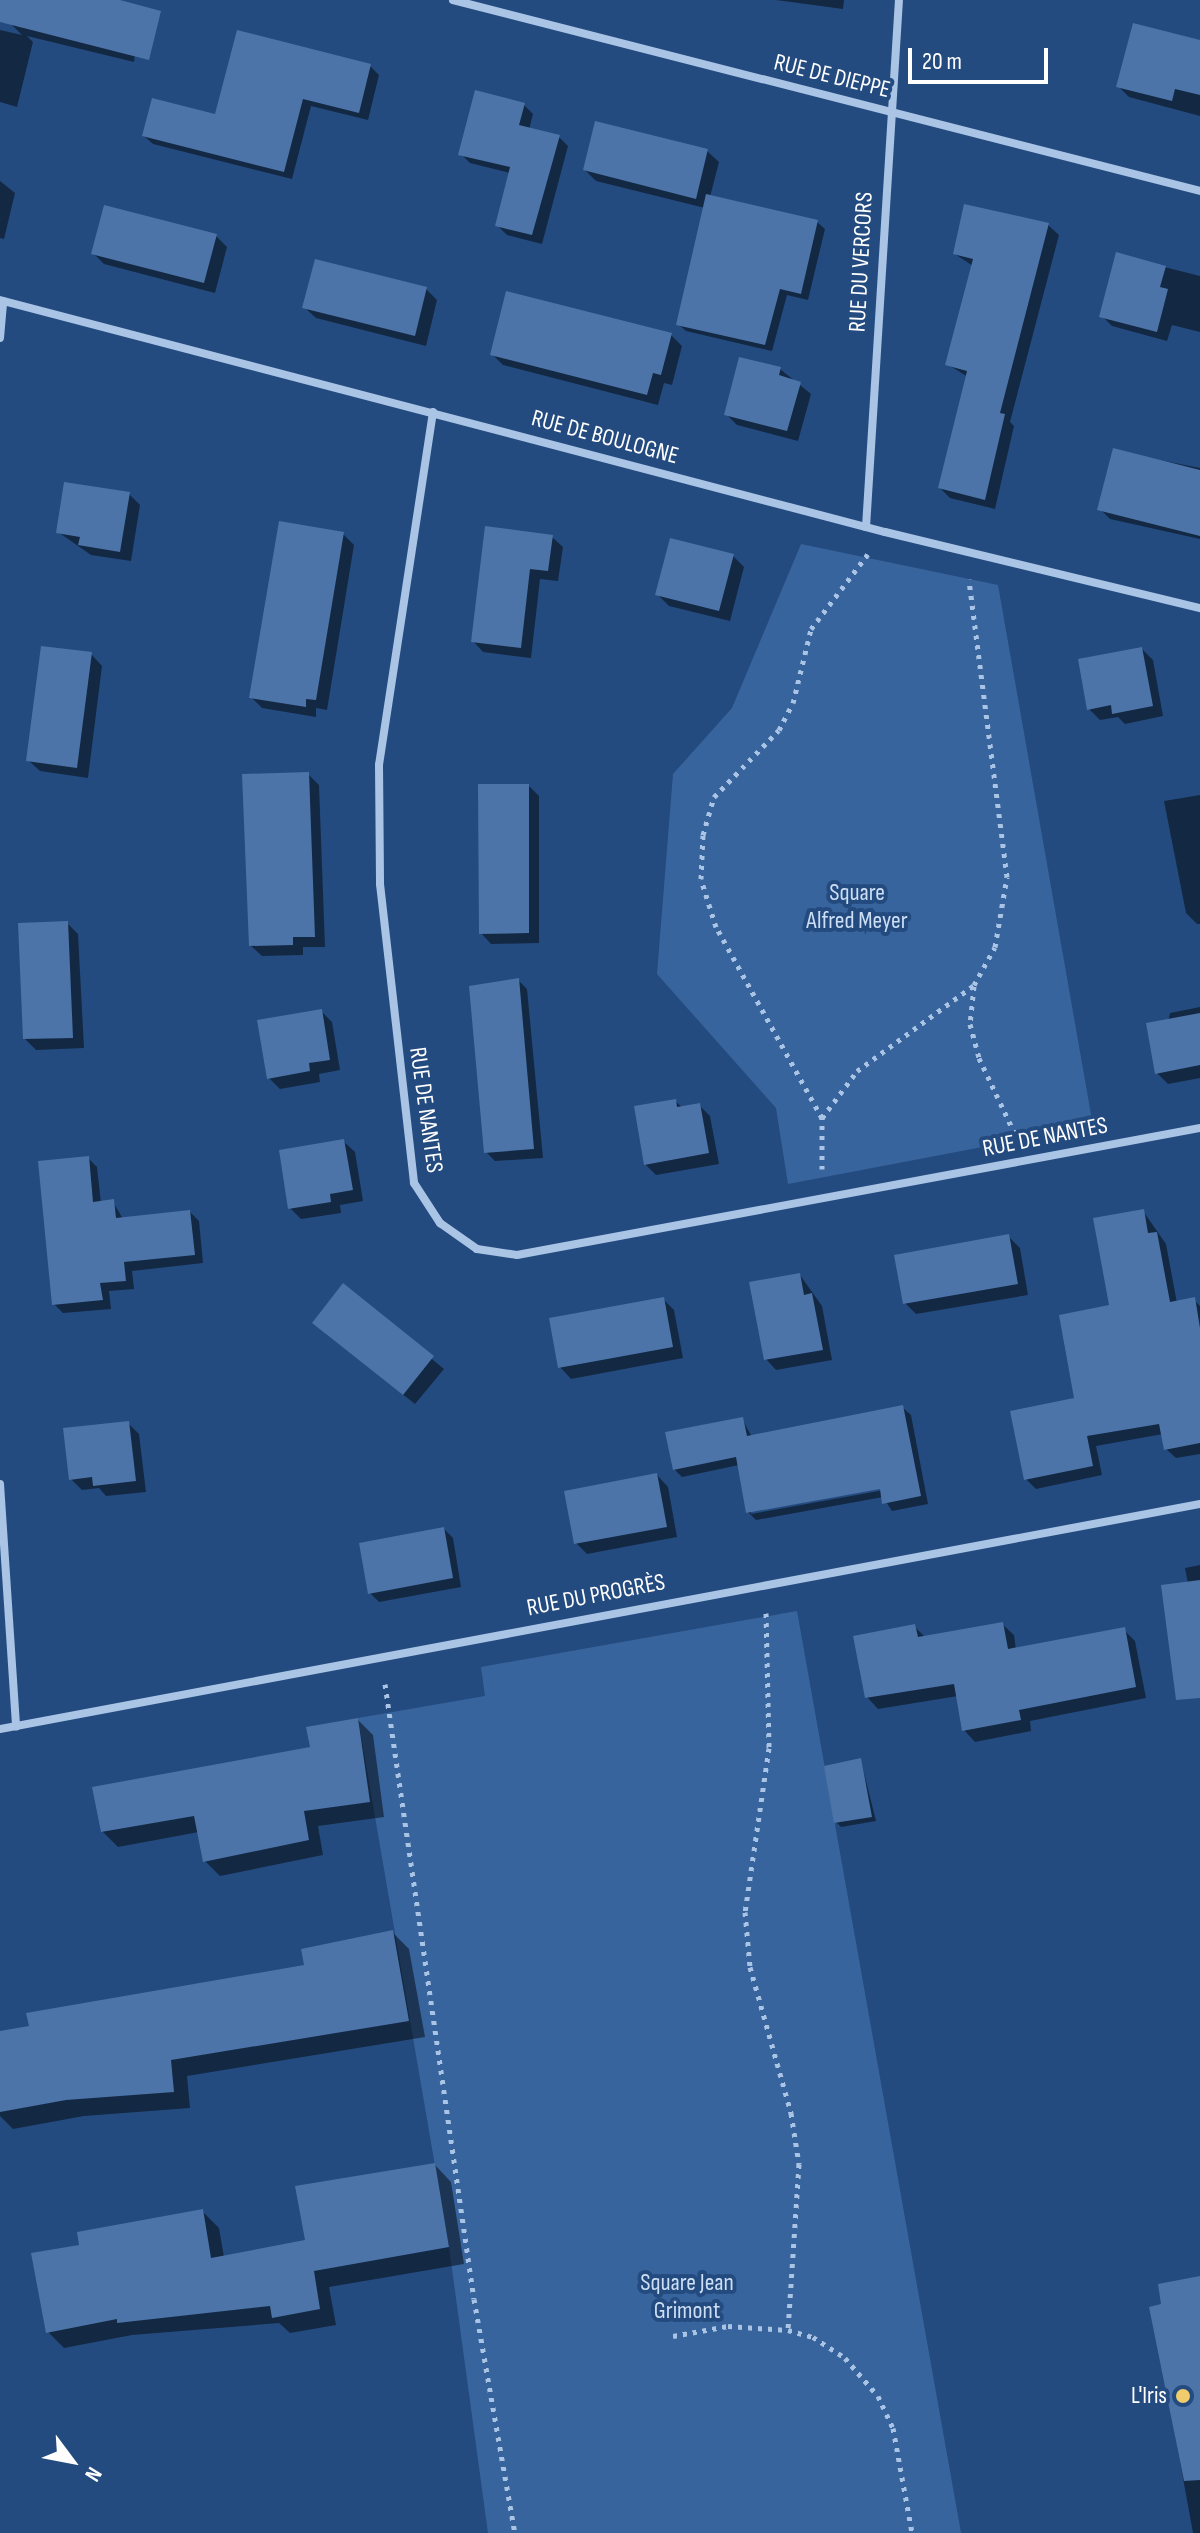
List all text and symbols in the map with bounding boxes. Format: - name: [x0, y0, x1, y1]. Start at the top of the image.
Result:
- scale bar: [912, 32, 1052, 82]
- text: 20 m: [922, 47, 962, 76]
- street label: RUE DE DIEPPE: [771, 48, 893, 104]
- street label: RUE DU VERCORS: [843, 191, 879, 333]
- street label: RUE DE BOULOGNE: [528, 404, 682, 470]
- park label: Square Alfred Meyer: [806, 879, 908, 935]
- street label: RUE DE NANTES: [403, 1045, 449, 1175]
- street label: RUE DE NANTES: [980, 1111, 1110, 1163]
- street label: RUE DU PROGRÈS: [524, 1567, 668, 1623]
- park label: Square Jean Grimont: [640, 2269, 734, 2325]
- place label: L'Iris: [1131, 2382, 1167, 2410]
- marker: L'Iris: [1174, 2387, 1192, 2405]
- north arrow: [32, 2421, 112, 2501]
- text: N: [78, 2462, 107, 2486]

